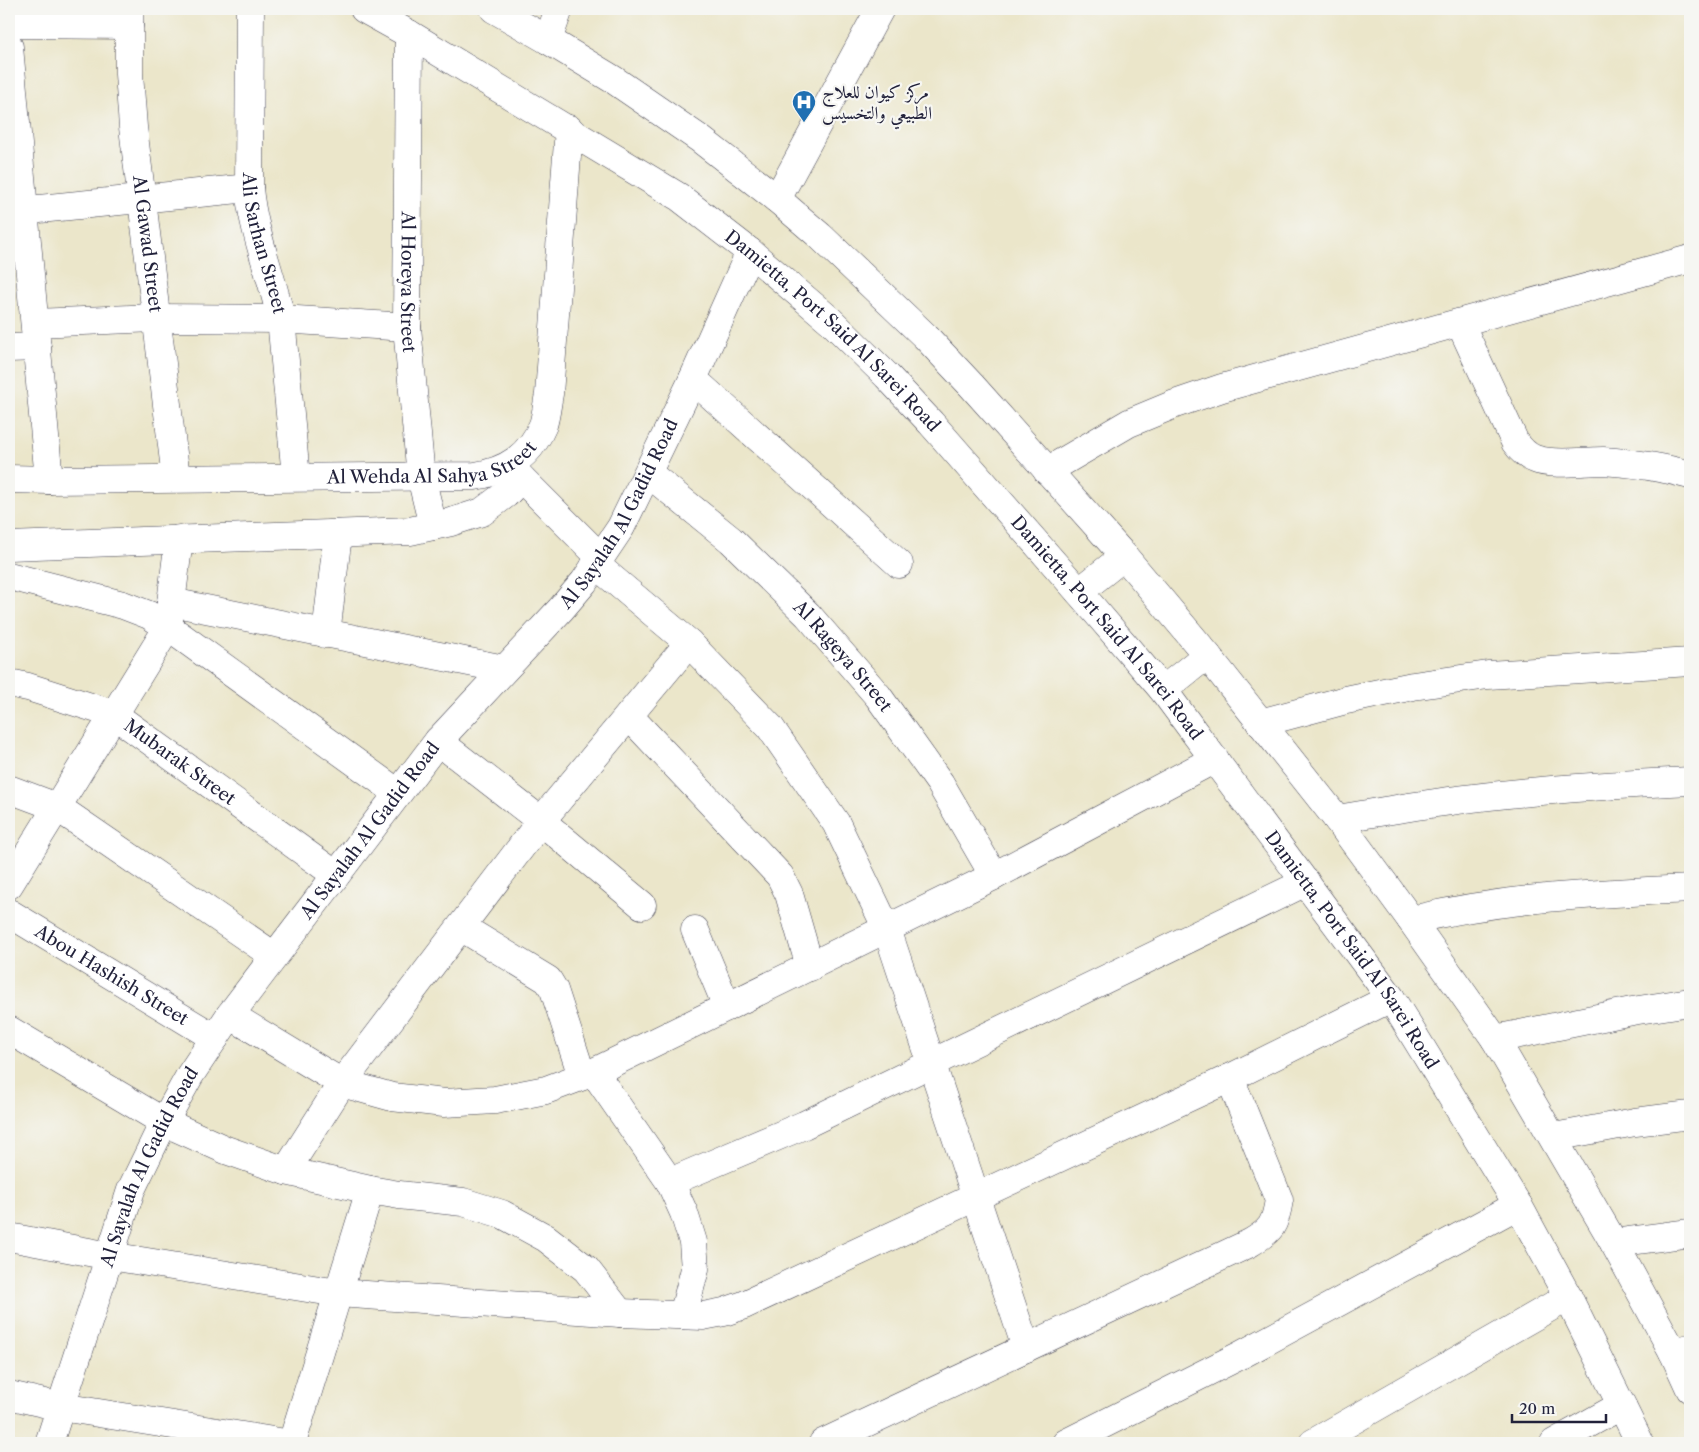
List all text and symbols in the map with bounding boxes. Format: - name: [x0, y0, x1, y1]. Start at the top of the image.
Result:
- place label: مركز كيوان للعلاج الطبيعي والتخسيس: [822, 81, 932, 130]
- hospital icon: مركز كيوان للعلاج الطبيعي والتخسيس: [791, 89, 817, 123]
- street label: Ali Sarhan Street: [238, 172, 291, 317]
- street label: Al Gawad Street: [128, 173, 167, 314]
- street label: Al Horeya Street: [396, 210, 420, 354]
- street label: Damietta, Port Said Al Sarei Road: [721, 226, 945, 436]
- street label: Al Sayalah Al Gadid Road: [554, 415, 683, 614]
- street label: Al Wehda Al Sahya Street: [326, 436, 542, 488]
- street label: Damietta, Port Said Al Sarei Road: [1006, 511, 1207, 744]
- street label: Al Rageya Street: [788, 595, 897, 717]
- street label: Mubarak Street: [120, 715, 240, 810]
- street label: Al Sayalah Al Gadid Road: [295, 737, 444, 924]
- street label: Damietta, Port Said Al Sarei Road: [1260, 827, 1443, 1073]
- street label: Abou Hashish Street: [30, 920, 193, 1031]
- street label: Al Sayalah Al Gadid Road: [95, 1063, 203, 1271]
- scale bar: [1512, 1392, 1605, 1424]
- text: 20 m: [1519, 1399, 1555, 1418]

